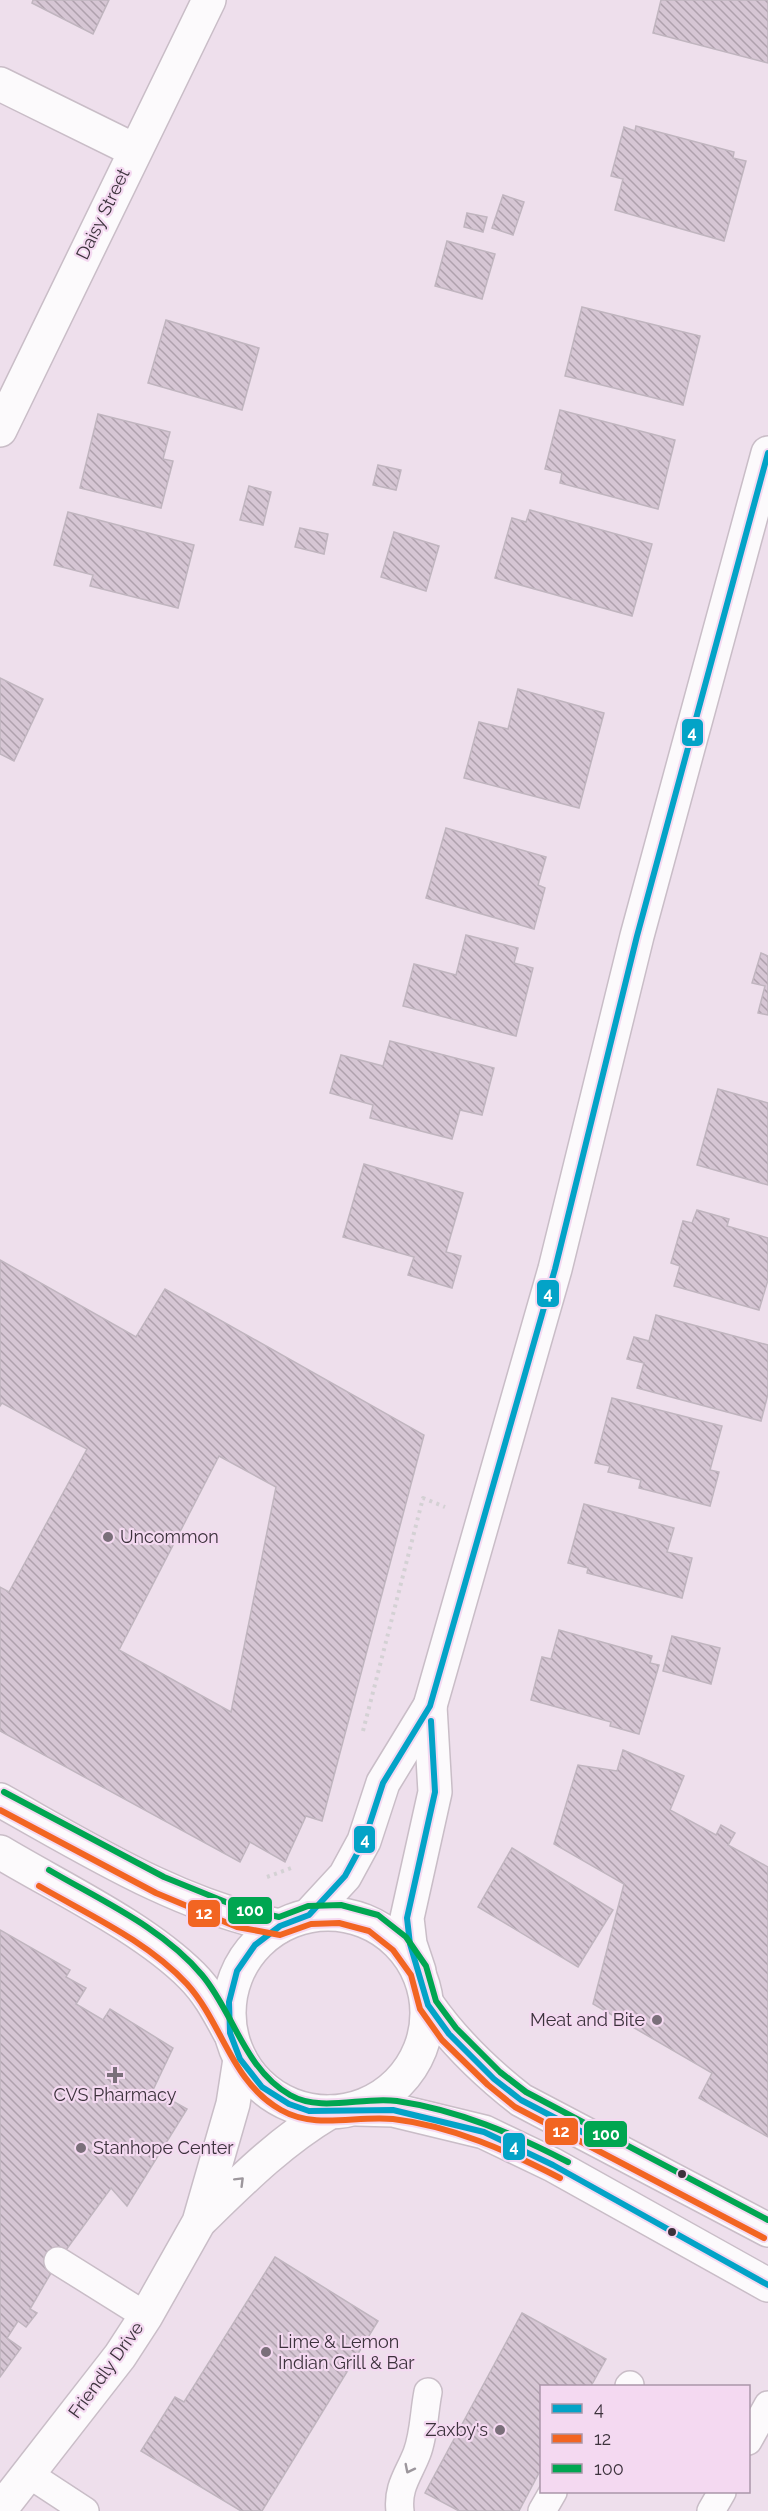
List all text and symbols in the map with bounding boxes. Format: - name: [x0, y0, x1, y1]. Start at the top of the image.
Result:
- street label: Daisy Street: [71, 165, 134, 263]
- line badge: 4: [681, 718, 704, 747]
- text: 4: [687, 723, 697, 742]
- line badge: 4: [536, 1279, 560, 1308]
- text: 4: [543, 1284, 553, 1303]
- place label: Uncommon: [120, 1526, 219, 1547]
- marker: Uncommon: [101, 1530, 115, 1544]
- line badge: 4: [353, 1825, 376, 1854]
- text: 4: [360, 1830, 370, 1849]
- line badge: 100: [227, 1896, 273, 1925]
- line badge: 12: [187, 1899, 221, 1928]
- text: 100: [236, 1901, 264, 1920]
- text: 12: [196, 1904, 212, 1923]
- place label: Meat and Bite: [530, 2009, 645, 2030]
- marker: Meat and Bite: [650, 2013, 664, 2027]
- marker: CVS Pharmacy: [108, 2068, 122, 2082]
- place label: CVS Pharmacy: [53, 2084, 177, 2105]
- line badge: 12: [544, 2117, 579, 2146]
- line badge: 100: [583, 2120, 628, 2148]
- text: 12: [553, 2122, 569, 2141]
- text: 100: [592, 2125, 620, 2144]
- line badge: 4: [502, 2132, 526, 2161]
- place label: Stanhope Center: [93, 2137, 234, 2158]
- text: 4: [509, 2137, 519, 2156]
- marker: Stanhope Center: [74, 2141, 88, 2155]
- unlabelled marker: [676, 2168, 688, 2180]
- one-way arrow: [234, 2177, 244, 2188]
- unlabelled marker: [666, 2226, 678, 2238]
- street label: Friendly Drive: [64, 2317, 148, 2422]
- place label: Lime & Lemon Indian Grill & Bar: [278, 2331, 415, 2373]
- marker: Lime & Lemon Indian Grill & Bar: [259, 2345, 273, 2359]
- legend: [540, 2385, 750, 2493]
- text: 4: [594, 2398, 604, 2419]
- place label: Zaxby's: [425, 2419, 488, 2440]
- marker: Zaxby's: [493, 2423, 507, 2437]
- text: 12: [594, 2428, 611, 2449]
- text: 100: [594, 2458, 624, 2479]
- one-way arrow: [404, 2462, 416, 2473]

